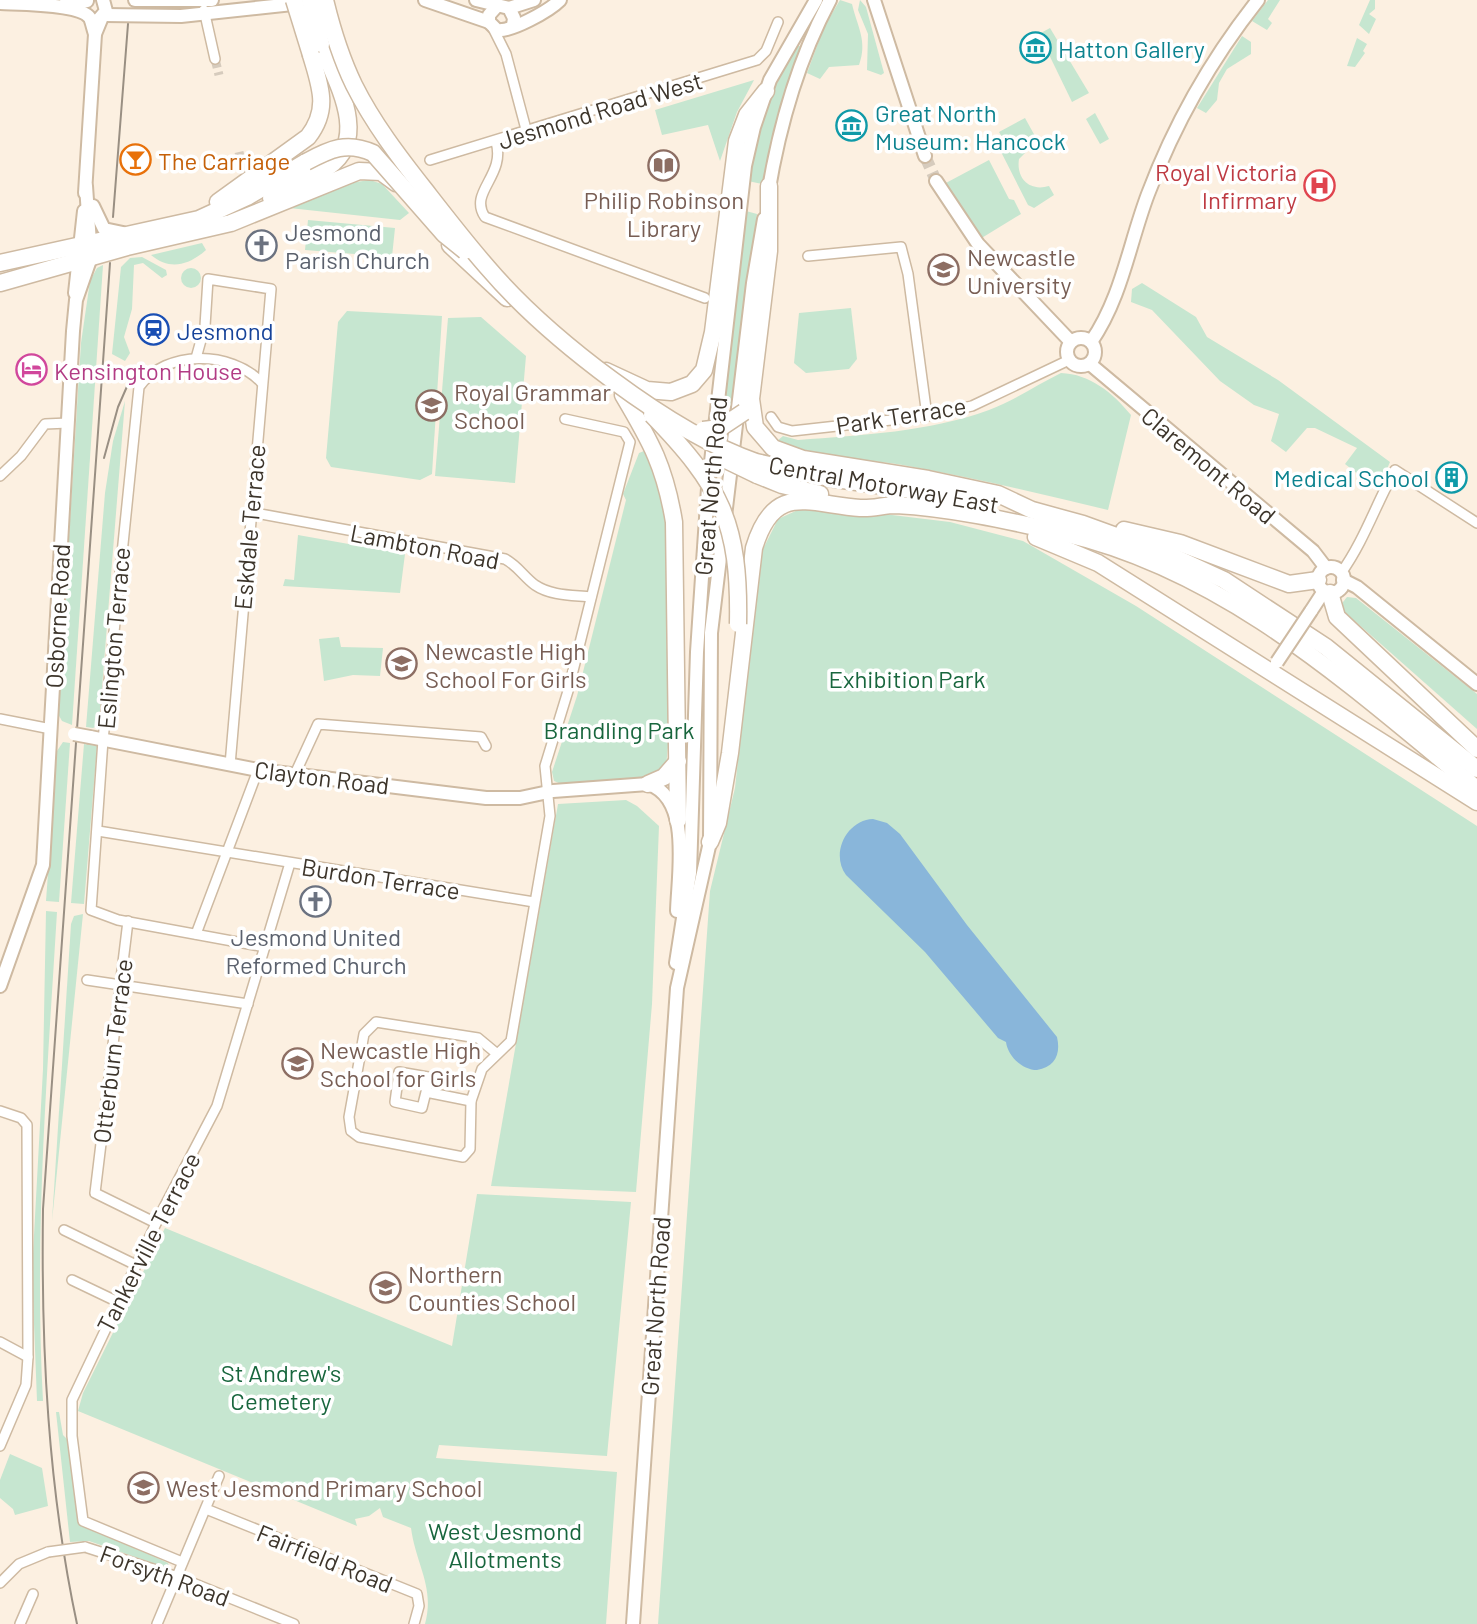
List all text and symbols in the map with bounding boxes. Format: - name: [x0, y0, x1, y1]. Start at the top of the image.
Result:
- museum icon: Hatton Gallery: [1018, 31, 1052, 65]
- place label: Hatton Gallery: [1058, 34, 1205, 63]
- street label: Jesmond Road West: [494, 65, 706, 155]
- place label: Great North Museum: Hancock: [875, 98, 1066, 155]
- museum icon: Great North Museum: Hancock: [835, 109, 869, 143]
- bar icon: The Carriage: [118, 143, 152, 177]
- place label: The Carriage: [158, 146, 290, 175]
- library icon: Philip Robinson Library: [647, 148, 681, 182]
- place label: Royal Victoria Infirmary: [1155, 157, 1297, 214]
- hospital icon: Royal Victoria Infirmary: [1303, 168, 1337, 202]
- place label: Philip Robinson Library: [584, 185, 744, 242]
- place label: Jesmond Parish Church: [285, 217, 430, 274]
- church icon: Jesmond Parish Church: [245, 228, 279, 262]
- place label: Newcastle University: [967, 242, 1076, 299]
- school or university icon: Newcastle University: [927, 253, 961, 287]
- station icon: Jesmond: [137, 313, 171, 347]
- place label: Jesmond: [177, 316, 274, 345]
- hotel icon: Kensington House: [14, 353, 48, 387]
- place label: Kensington House: [54, 356, 243, 385]
- place label: Royal Grammar School: [454, 377, 611, 434]
- school or university icon: Royal Grammar School: [414, 388, 448, 422]
- street label: Park Terrace: [834, 390, 968, 440]
- street label: Great North Road: [688, 395, 732, 577]
- street label: Claremont Road: [1136, 401, 1282, 529]
- street label: Eskdale Terrace: [227, 443, 271, 611]
- street label: Central Motorway East: [767, 449, 1001, 519]
- building icon: Medical School: [1435, 460, 1469, 494]
- place label: Medical School: [1274, 463, 1429, 492]
- street label: Lambton Road: [348, 517, 502, 575]
- street label: Osborne Road: [39, 543, 75, 689]
- street label: Eslington Terrace: [91, 546, 135, 730]
- place label: Newcastle High School For Girls: [425, 636, 587, 693]
- school or university icon: Newcastle High School For Girls: [385, 647, 419, 681]
- park label: Exhibition Park: [828, 664, 986, 693]
- park label: Brandling Park: [543, 715, 695, 744]
- street label: Clayton Road: [253, 754, 391, 800]
- street label: Burdon Terrace: [300, 851, 462, 905]
- church icon: Jesmond United Reformed Church: [299, 885, 333, 919]
- place label: Jesmond United Reformed Church: [225, 922, 407, 979]
- street label: Otterburn Terrace: [86, 957, 138, 1145]
- place label: Newcastle High School for Girls: [320, 1035, 481, 1092]
- school or university icon: Newcastle High School for Girls: [280, 1046, 314, 1080]
- street label: Tankerville Terrace: [90, 1147, 206, 1337]
- street label: Great North Road: [634, 1215, 676, 1397]
- place label: Northern Counties School: [408, 1259, 576, 1316]
- school or university icon: Northern Counties School: [368, 1270, 402, 1304]
- park label: St Andrew's Cemetery: [221, 1358, 341, 1415]
- school or university icon: West Jesmond Primary School: [126, 1470, 160, 1504]
- place label: West Jesmond Primary School: [166, 1473, 482, 1502]
- park label: West Jesmond Allotments: [428, 1516, 582, 1573]
- street label: Fairfield Road: [253, 1518, 397, 1598]
- street label: Forsyth Road: [96, 1538, 234, 1612]

